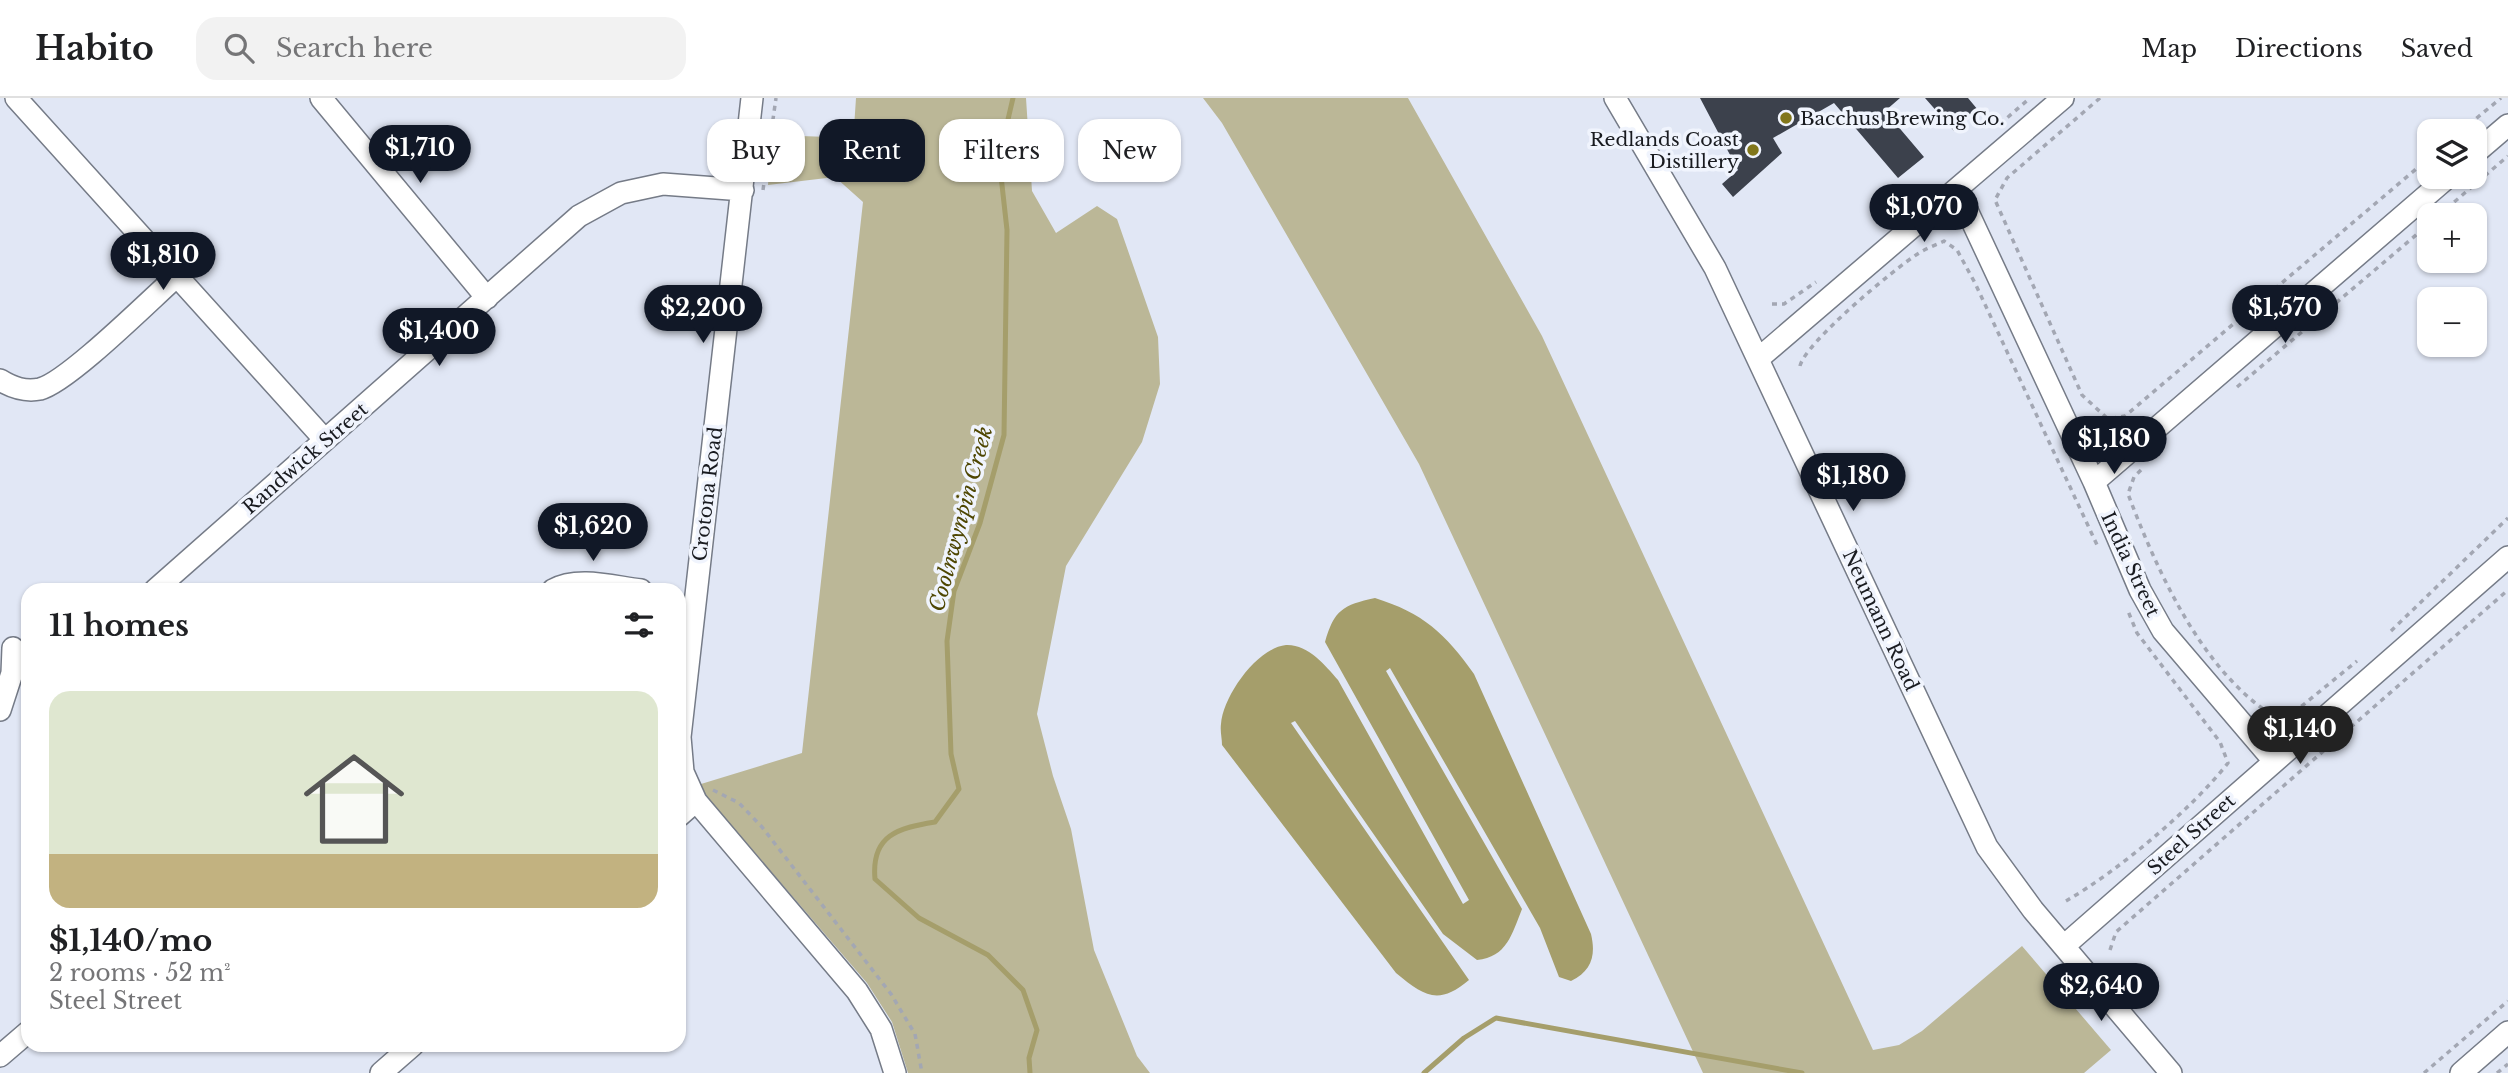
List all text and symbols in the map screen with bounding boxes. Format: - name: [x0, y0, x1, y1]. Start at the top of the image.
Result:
- search box: [196, 17, 686, 80]
- text: Habito: [35, 28, 154, 69]
- icon: search: [220, 29, 258, 67]
- text: Search here: [276, 32, 433, 64]
- text: Map: [2141, 34, 2197, 63]
- text: Directions: [2235, 34, 2363, 63]
- text: Saved: [2401, 34, 2473, 63]
- place label: Bacchus Brewing Co.: [1800, 107, 2005, 130]
- marker: Bacchus Brewing Co.: [1778, 110, 1794, 126]
- chip: Buy: [707, 119, 805, 182]
- chip: Rent: [819, 119, 925, 182]
- chip: Filters: [939, 119, 1064, 182]
- chip: New: [1078, 119, 1181, 182]
- map controls: [2417, 119, 2487, 357]
- button: layers: [2417, 119, 2487, 189]
- pin: $1,710: [363, 126, 477, 185]
- place label: Redlands Coast Distillery: [1590, 128, 1740, 173]
- text: $1,710: [385, 134, 455, 162]
- marker: Redlands Coast Distillery: [1745, 142, 1761, 158]
- pin: $1,070: [1867, 184, 1981, 244]
- text: $1,070: [1885, 193, 1963, 221]
- button: +: [2417, 203, 2487, 273]
- pin: $1,810: [106, 232, 220, 292]
- text: $1,810: [127, 241, 199, 269]
- pin: $2,200: [646, 286, 760, 345]
- pin: $1,570: [2228, 286, 2342, 345]
- button: −: [2417, 287, 2487, 357]
- text: $2,200: [660, 294, 746, 322]
- text: $1,570: [2248, 294, 2322, 322]
- pin: $1,400: [382, 308, 496, 368]
- text: $1,400: [399, 317, 479, 345]
- street label: Randwick Street: [238, 397, 373, 519]
- pin: $1,180: [2057, 416, 2171, 476]
- water label: Coolnwynpin Creek: [924, 424, 998, 614]
- street label: Crotona Road: [688, 425, 727, 563]
- text: $1,180: [2078, 425, 2150, 453]
- pin: $1,180: [1796, 454, 1910, 513]
- text: $1,180: [1817, 462, 1889, 490]
- pin: $1,620: [536, 504, 650, 563]
- street label: India Street: [2096, 508, 2165, 621]
- text: $1,620: [554, 512, 632, 540]
- street label: Neumann Road: [1838, 546, 1923, 695]
- icon: filters: [620, 606, 658, 644]
- text: 11 homes: [49, 607, 189, 644]
- pin: $1,140: [2243, 706, 2357, 766]
- text: $1,140: [2263, 715, 2337, 743]
- icon: home: [291, 736, 417, 862]
- street label: Steel Street: [2143, 789, 2240, 880]
- text: $1,140/mo: [49, 922, 212, 959]
- text: 2 rooms · 52 m²: [49, 959, 231, 987]
- pin: $2,640: [2044, 964, 2158, 1023]
- text: $2,640: [2059, 972, 2143, 1000]
- text: Steel Street: [49, 987, 182, 1015]

